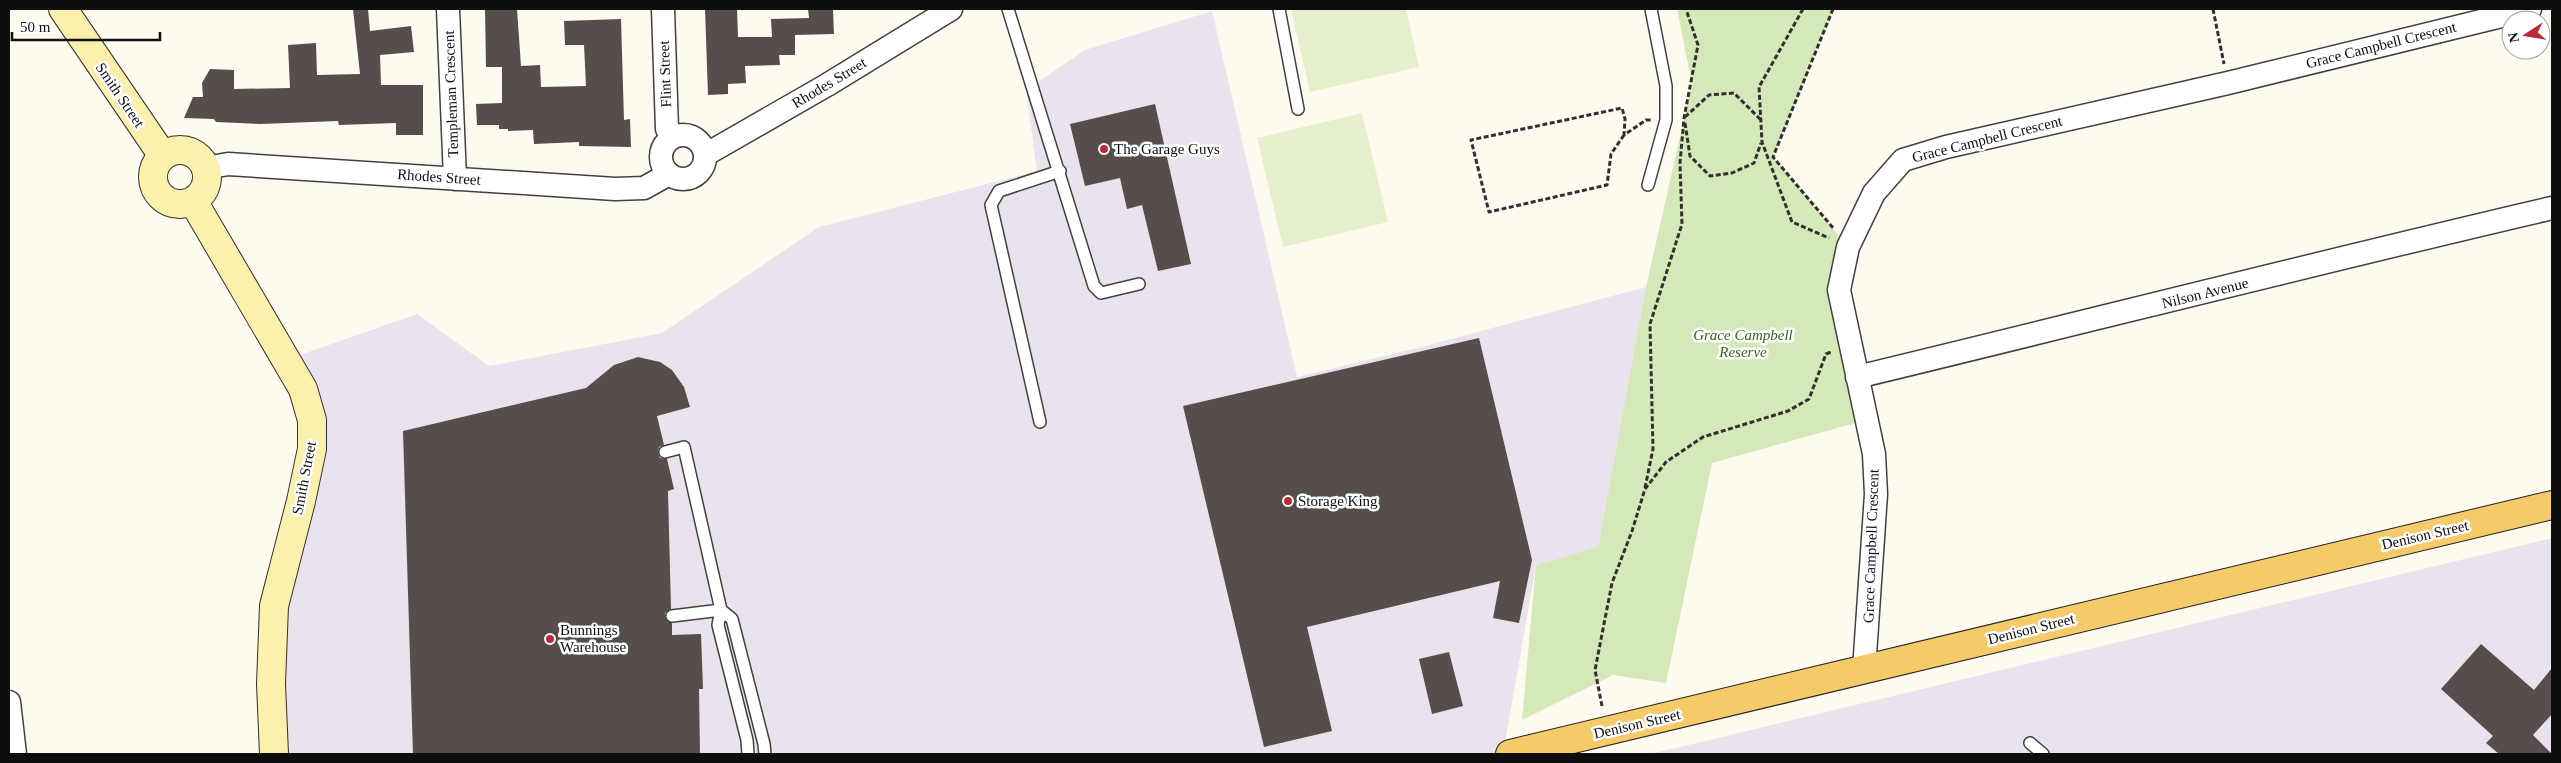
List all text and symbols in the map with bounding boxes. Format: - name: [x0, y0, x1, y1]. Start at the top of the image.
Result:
- scale bar: [12, 10, 160, 42]
- north arrow: [2501, 10, 2551, 60]
- street label: Grace Campbell Crescent: [2304, 18, 2459, 71]
- text: 50 m: [20, 19, 51, 35]
- street label: Templeman Crescent: [441, 30, 461, 158]
- text: N: [2505, 31, 2522, 44]
- street label: Flint Street: [656, 39, 674, 108]
- street label: Rhodes Street: [789, 54, 870, 111]
- street label: Smith Street: [93, 60, 148, 131]
- street label: Grace Campbell Crescent: [1910, 112, 2065, 165]
- place label: The Garage Guys: [1114, 141, 1220, 157]
- marker: The Garage Guys: [1098, 143, 1110, 155]
- street label: Rhodes Street: [397, 166, 482, 188]
- street label: Nilson Avenue: [2160, 274, 2250, 311]
- park label: Grace Campbell Reserve: [1693, 327, 1793, 360]
- street label: Smith Street: [289, 439, 319, 516]
- street label: Grace Campbell Crescent: [1860, 468, 1882, 623]
- place label: Storage King: [1298, 493, 1378, 509]
- marker: Storage King: [1282, 495, 1294, 507]
- street label: Denison Street: [2380, 517, 2471, 553]
- street label: Denison Street: [1986, 610, 2077, 647]
- place label: Bunnings Warehouse: [560, 622, 627, 655]
- marker: Bunnings Warehouse: [544, 633, 556, 645]
- street label: Denison Street: [1592, 706, 1683, 742]

